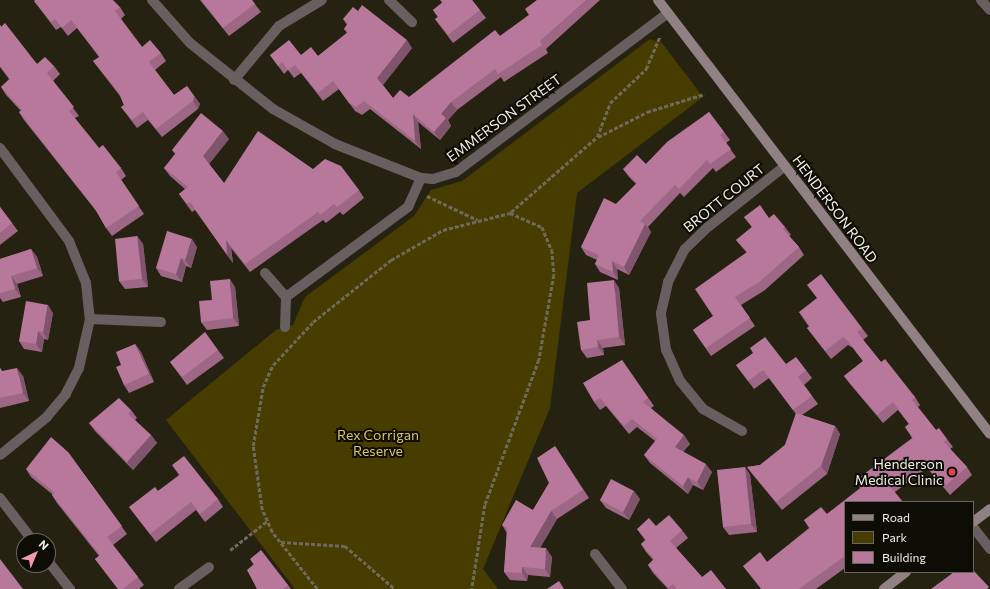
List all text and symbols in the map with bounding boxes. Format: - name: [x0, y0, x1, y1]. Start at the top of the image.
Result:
- street label: EMMERSON STREET: [443, 71, 565, 165]
- street label: HENDERSON ROAD: [789, 152, 881, 266]
- street label: BROTT COURT: [680, 160, 768, 236]
- park label: Rex Corrigan Reserve: [337, 427, 419, 460]
- place label: Henderson Medical Clinic: [855, 456, 943, 488]
- marker: Henderson Medical Clinic: [946, 466, 958, 478]
- legend: [844, 501, 974, 573]
- text: Road: [882, 510, 910, 524]
- text: Park: [882, 530, 907, 544]
- north arrow: [16, 533, 56, 573]
- text: N: [36, 537, 51, 552]
- text: Building: [882, 550, 926, 564]

